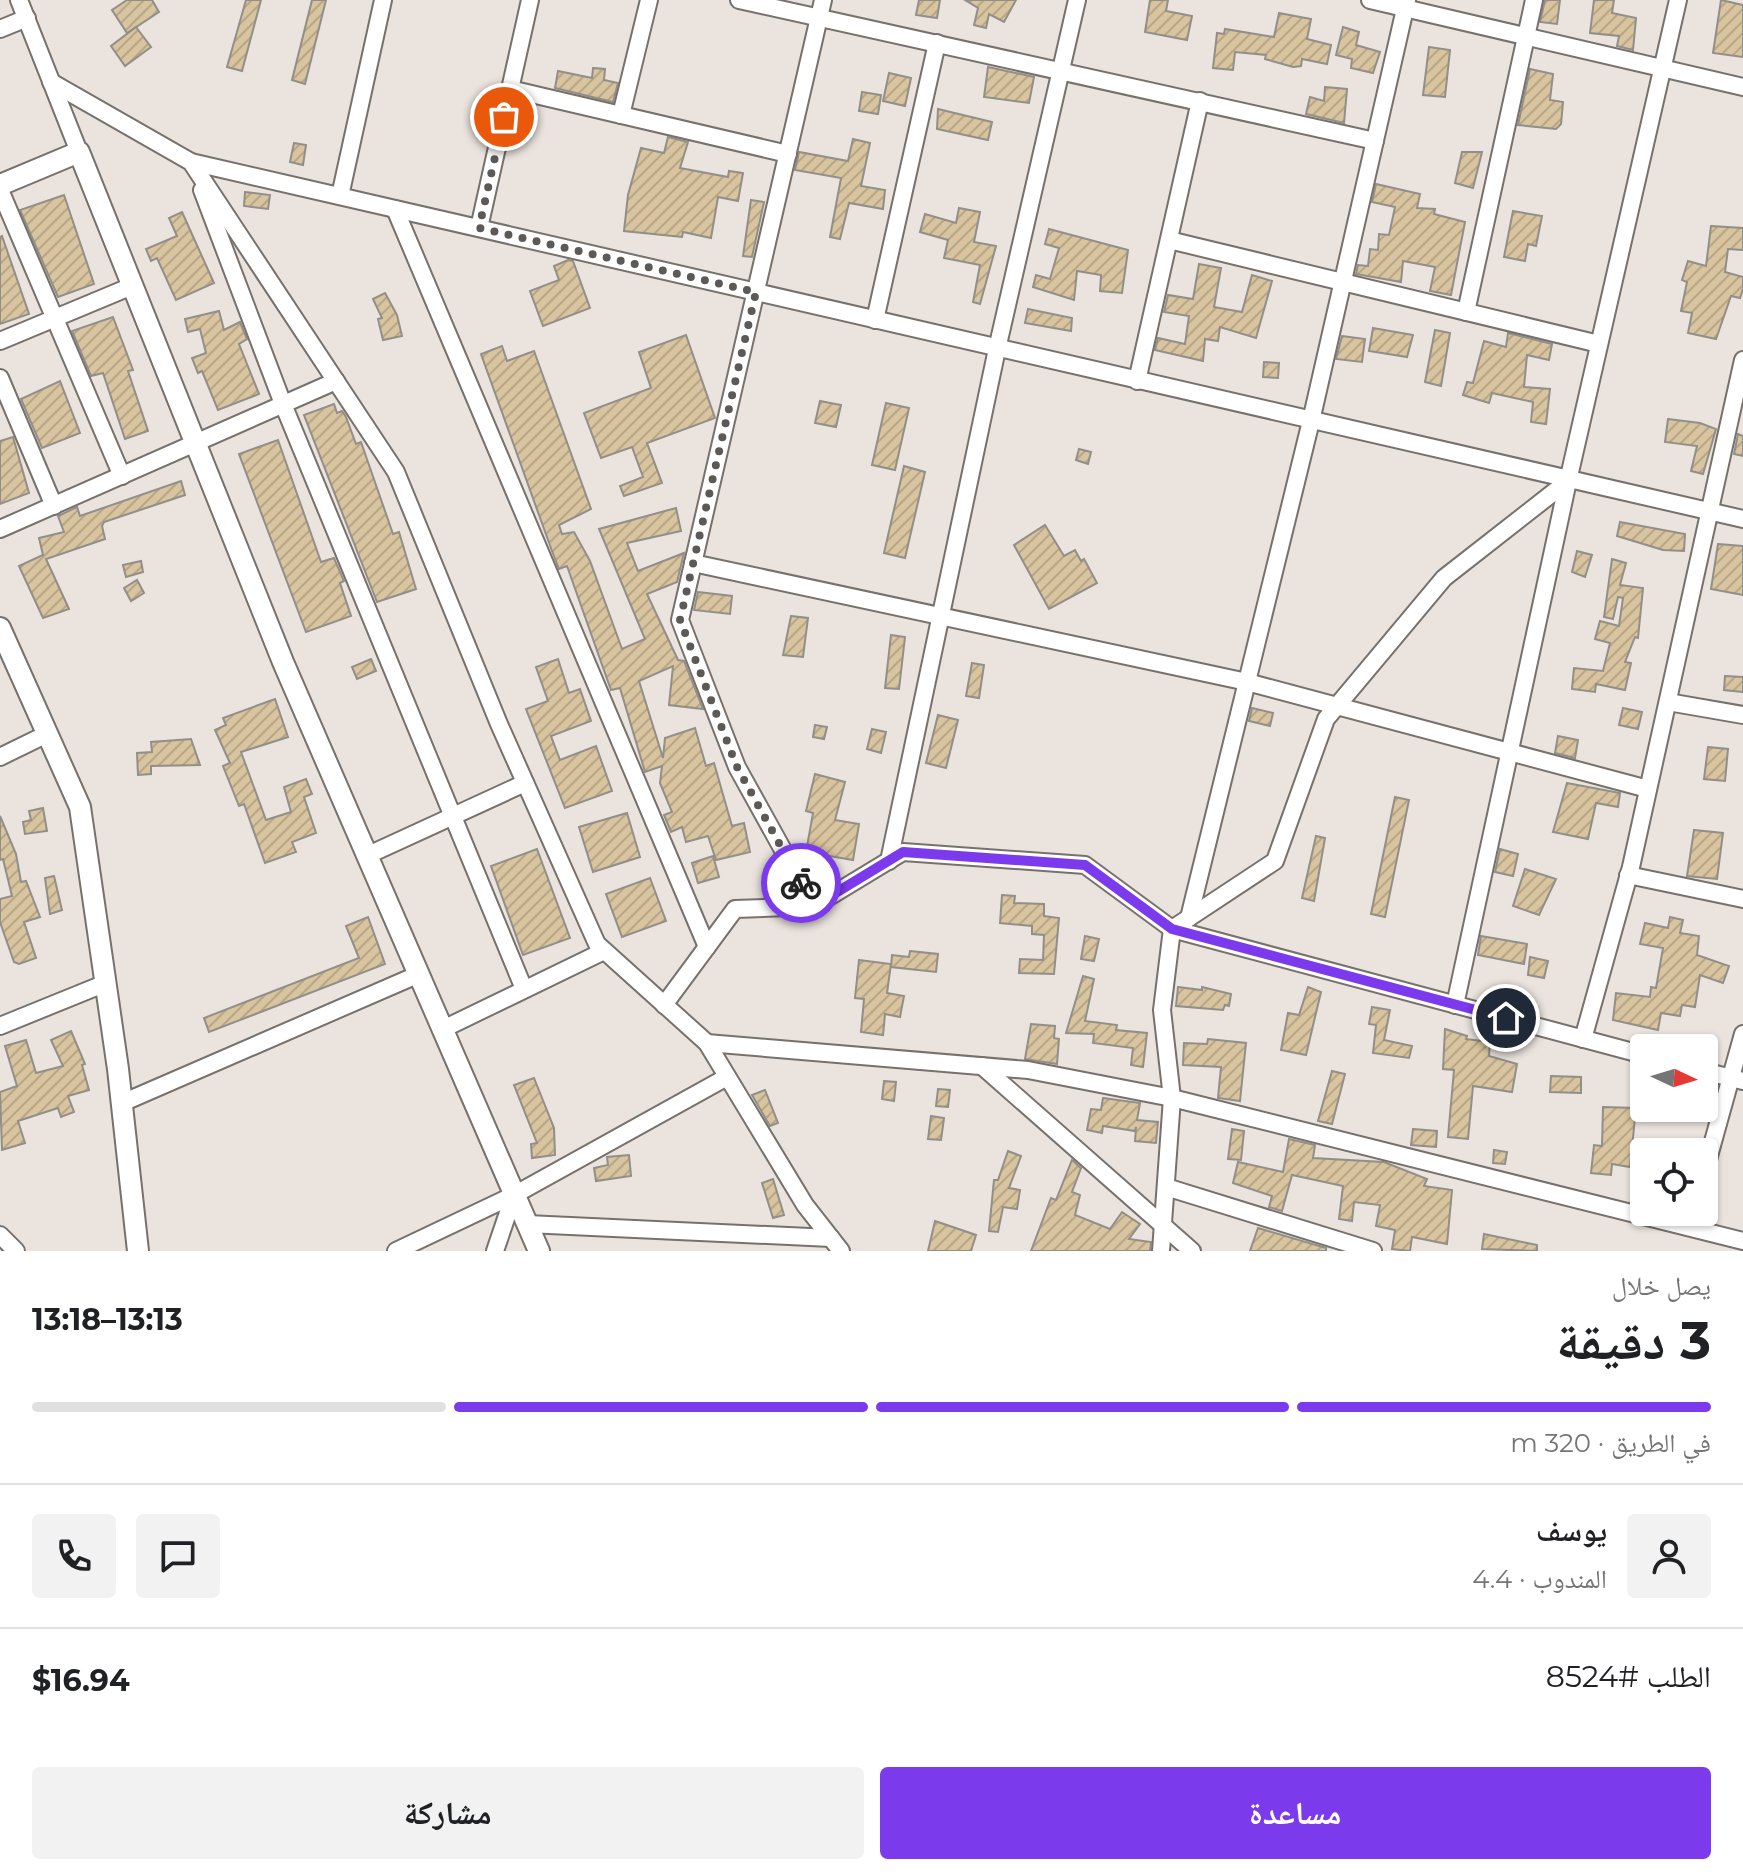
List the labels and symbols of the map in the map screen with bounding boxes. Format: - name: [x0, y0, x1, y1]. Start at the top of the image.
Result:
- pin: [470, 83, 538, 151]
- courier: [761, 843, 841, 923]
- pin: [1472, 984, 1540, 1052]
- north arrow: [1630, 1034, 1718, 1122]

